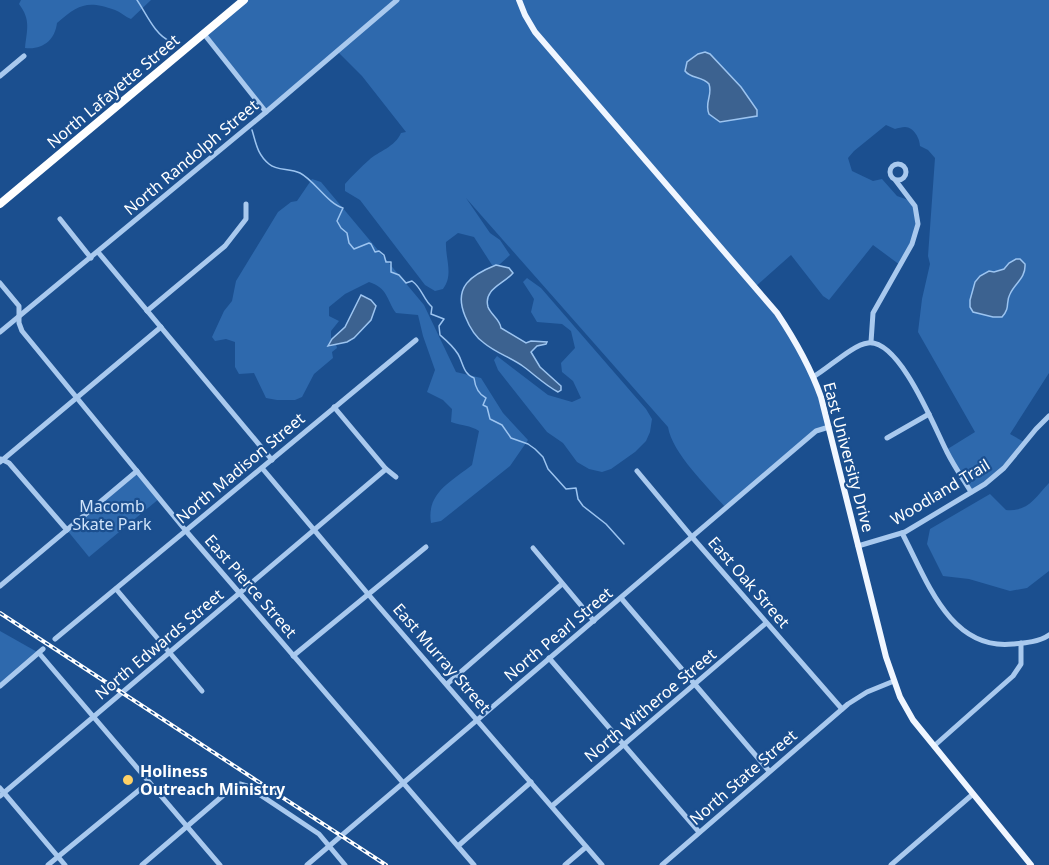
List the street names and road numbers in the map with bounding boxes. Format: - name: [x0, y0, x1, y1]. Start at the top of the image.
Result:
- street label: North Lafayette Street: [42, 29, 184, 153]
- street label: North Randolph Street: [119, 94, 263, 220]
- street label: East University Drive: [818, 380, 880, 534]
- street label: North Madison Street: [171, 407, 309, 528]
- street label: Woodland Trail: [886, 454, 994, 530]
- street label: East Pierce Street: [200, 530, 302, 642]
- street label: East Oak Street: [703, 532, 795, 633]
- street label: North Pearl Street: [499, 582, 617, 686]
- street label: North Edwards Street: [90, 584, 228, 704]
- street label: East Murray Street: [388, 598, 496, 718]
- street label: North Witheroe Street: [579, 643, 721, 767]
- street label: North State Street: [685, 724, 801, 830]

